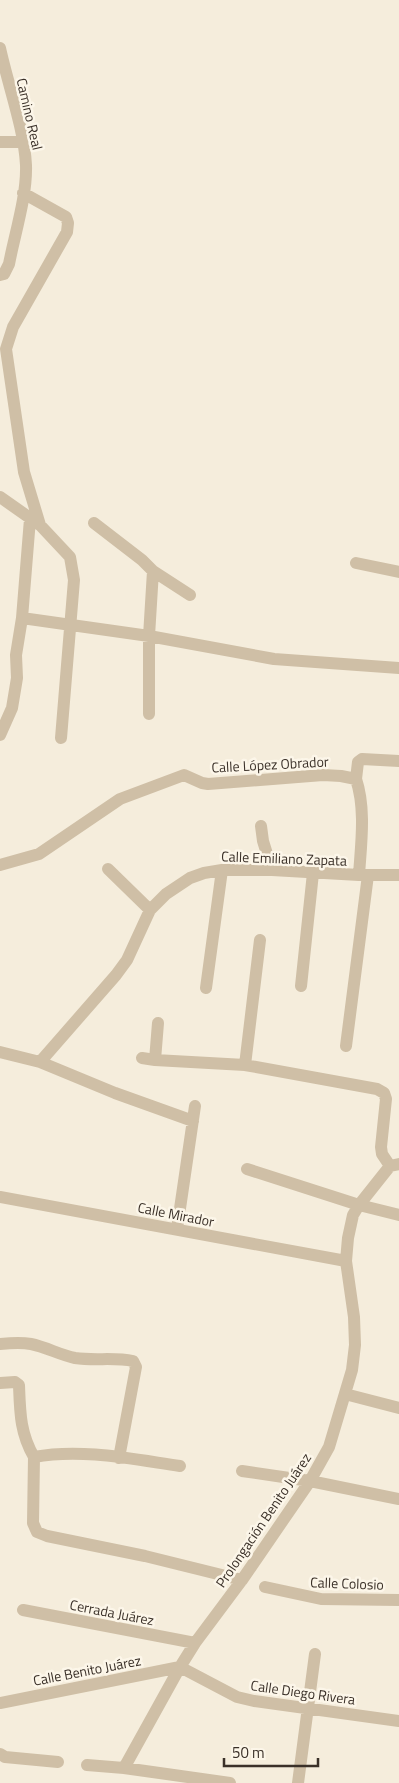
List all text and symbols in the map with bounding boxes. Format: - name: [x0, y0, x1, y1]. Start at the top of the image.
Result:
- street label: Camino Real: [12, 76, 48, 152]
- street label: Calle López Obrador: [211, 750, 329, 778]
- street label: Calle Emiliano Zapata: [221, 845, 347, 871]
- street label: Calle Mirador: [136, 1196, 216, 1232]
- street label: Prolongación Benito Juárez: [210, 1449, 316, 1591]
- street label: Calle Colosio: [310, 1571, 384, 1595]
- street label: Cerrada Juárez: [68, 1594, 156, 1630]
- street label: Calle Benito Juárez: [31, 1649, 143, 1691]
- street label: Calle Diego Rivera: [249, 1674, 357, 1710]
- scale bar: [224, 1736, 318, 1768]
- text: 50 m: [232, 1741, 265, 1764]

